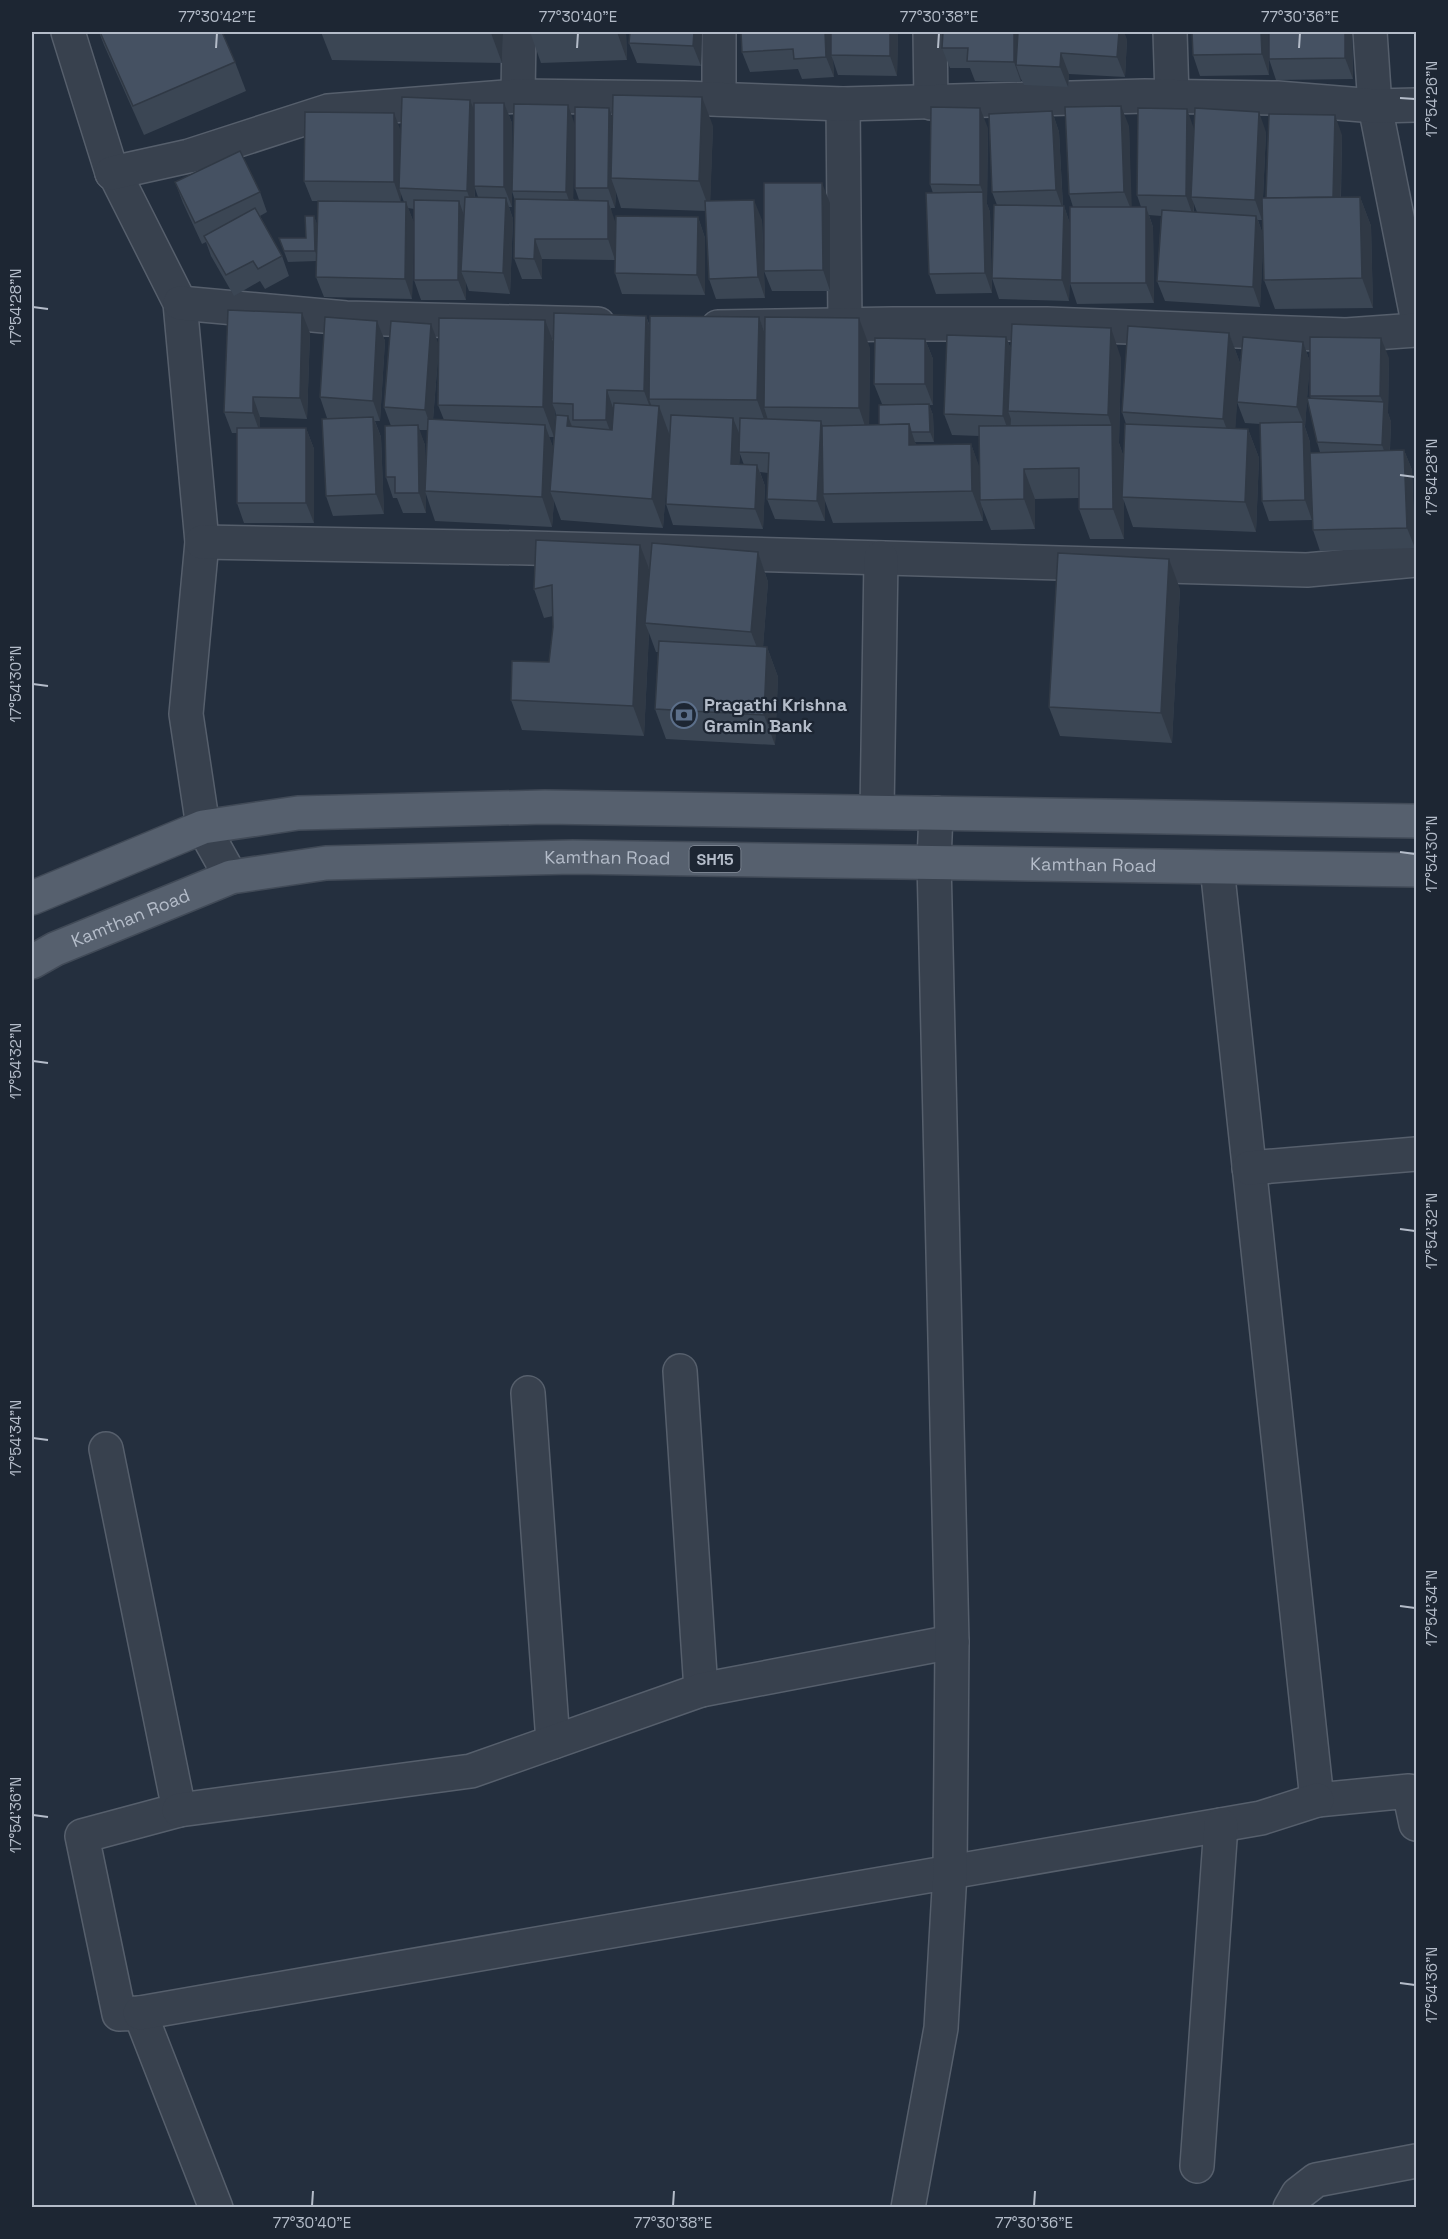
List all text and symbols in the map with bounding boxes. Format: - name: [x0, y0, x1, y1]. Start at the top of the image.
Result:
- text: 77°30'42"E: [178, 7, 256, 26]
- text: 77°30'40"E: [539, 7, 617, 26]
- text: 77°30'38"E: [900, 7, 978, 26]
- text: 77°30'36"E: [1261, 7, 1339, 26]
- text: 17°54'26"N: [1422, 61, 1441, 137]
- text: 17°54'28"N: [6, 269, 25, 345]
- text: 17°54'28"N: [1422, 439, 1441, 515]
- text: 17°54'30"N: [6, 645, 25, 723]
- place label: Pragathi Krishna Gramin Bank: [704, 693, 848, 737]
- bank icon: Pragathi Krishna Gramin Bank: [669, 700, 699, 730]
- text: 17°54'30"N: [1422, 815, 1441, 893]
- street label: Kamthan Road: [544, 845, 671, 870]
- road number: SH15: [690, 846, 740, 872]
- street label: Kamthan Road: [1030, 852, 1157, 877]
- street label: Kamthan Road: [68, 883, 193, 952]
- text: 17°54'32"N: [6, 1023, 25, 1099]
- text: 17°54'32"N: [1422, 1193, 1441, 1269]
- text: 17°54'34"N: [6, 1400, 25, 1476]
- text: 17°54'34"N: [1422, 1570, 1441, 1646]
- text: 17°54'36"N: [6, 1777, 25, 1853]
- text: 17°54'36"N: [1422, 1947, 1441, 2023]
- text: 77°30'40"E: [273, 2213, 351, 2232]
- text: 77°30'38"E: [634, 2213, 712, 2232]
- text: 77°30'36"E: [995, 2213, 1073, 2232]

